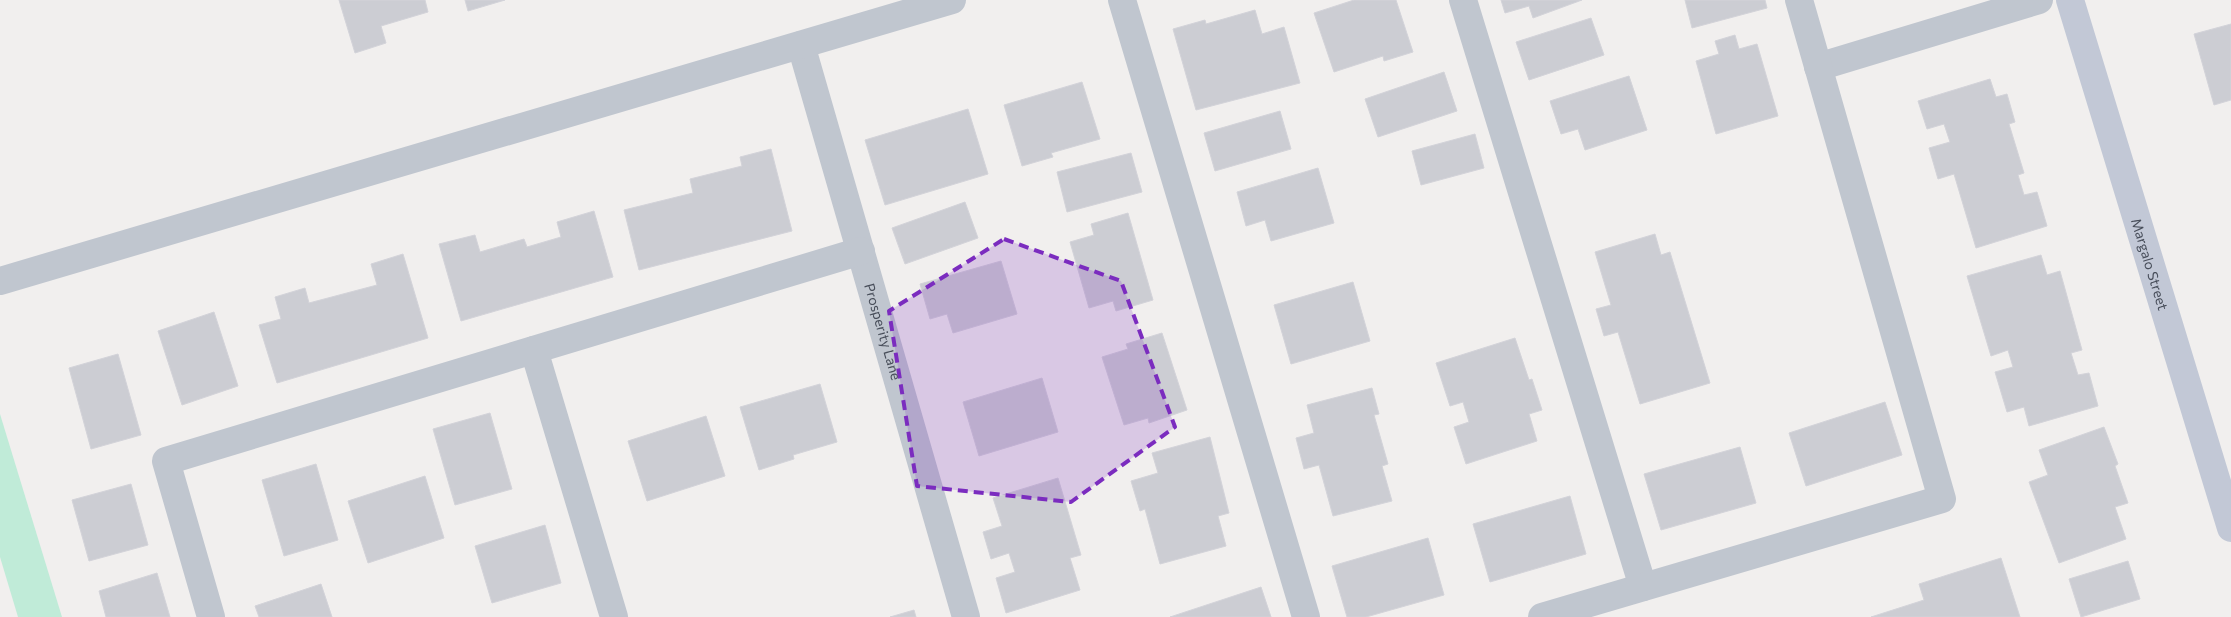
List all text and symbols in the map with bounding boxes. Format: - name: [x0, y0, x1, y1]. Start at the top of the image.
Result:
- street label: Margalo Street: [2128, 216, 2173, 312]
- street label: Prosperity Lane: [862, 281, 906, 382]

